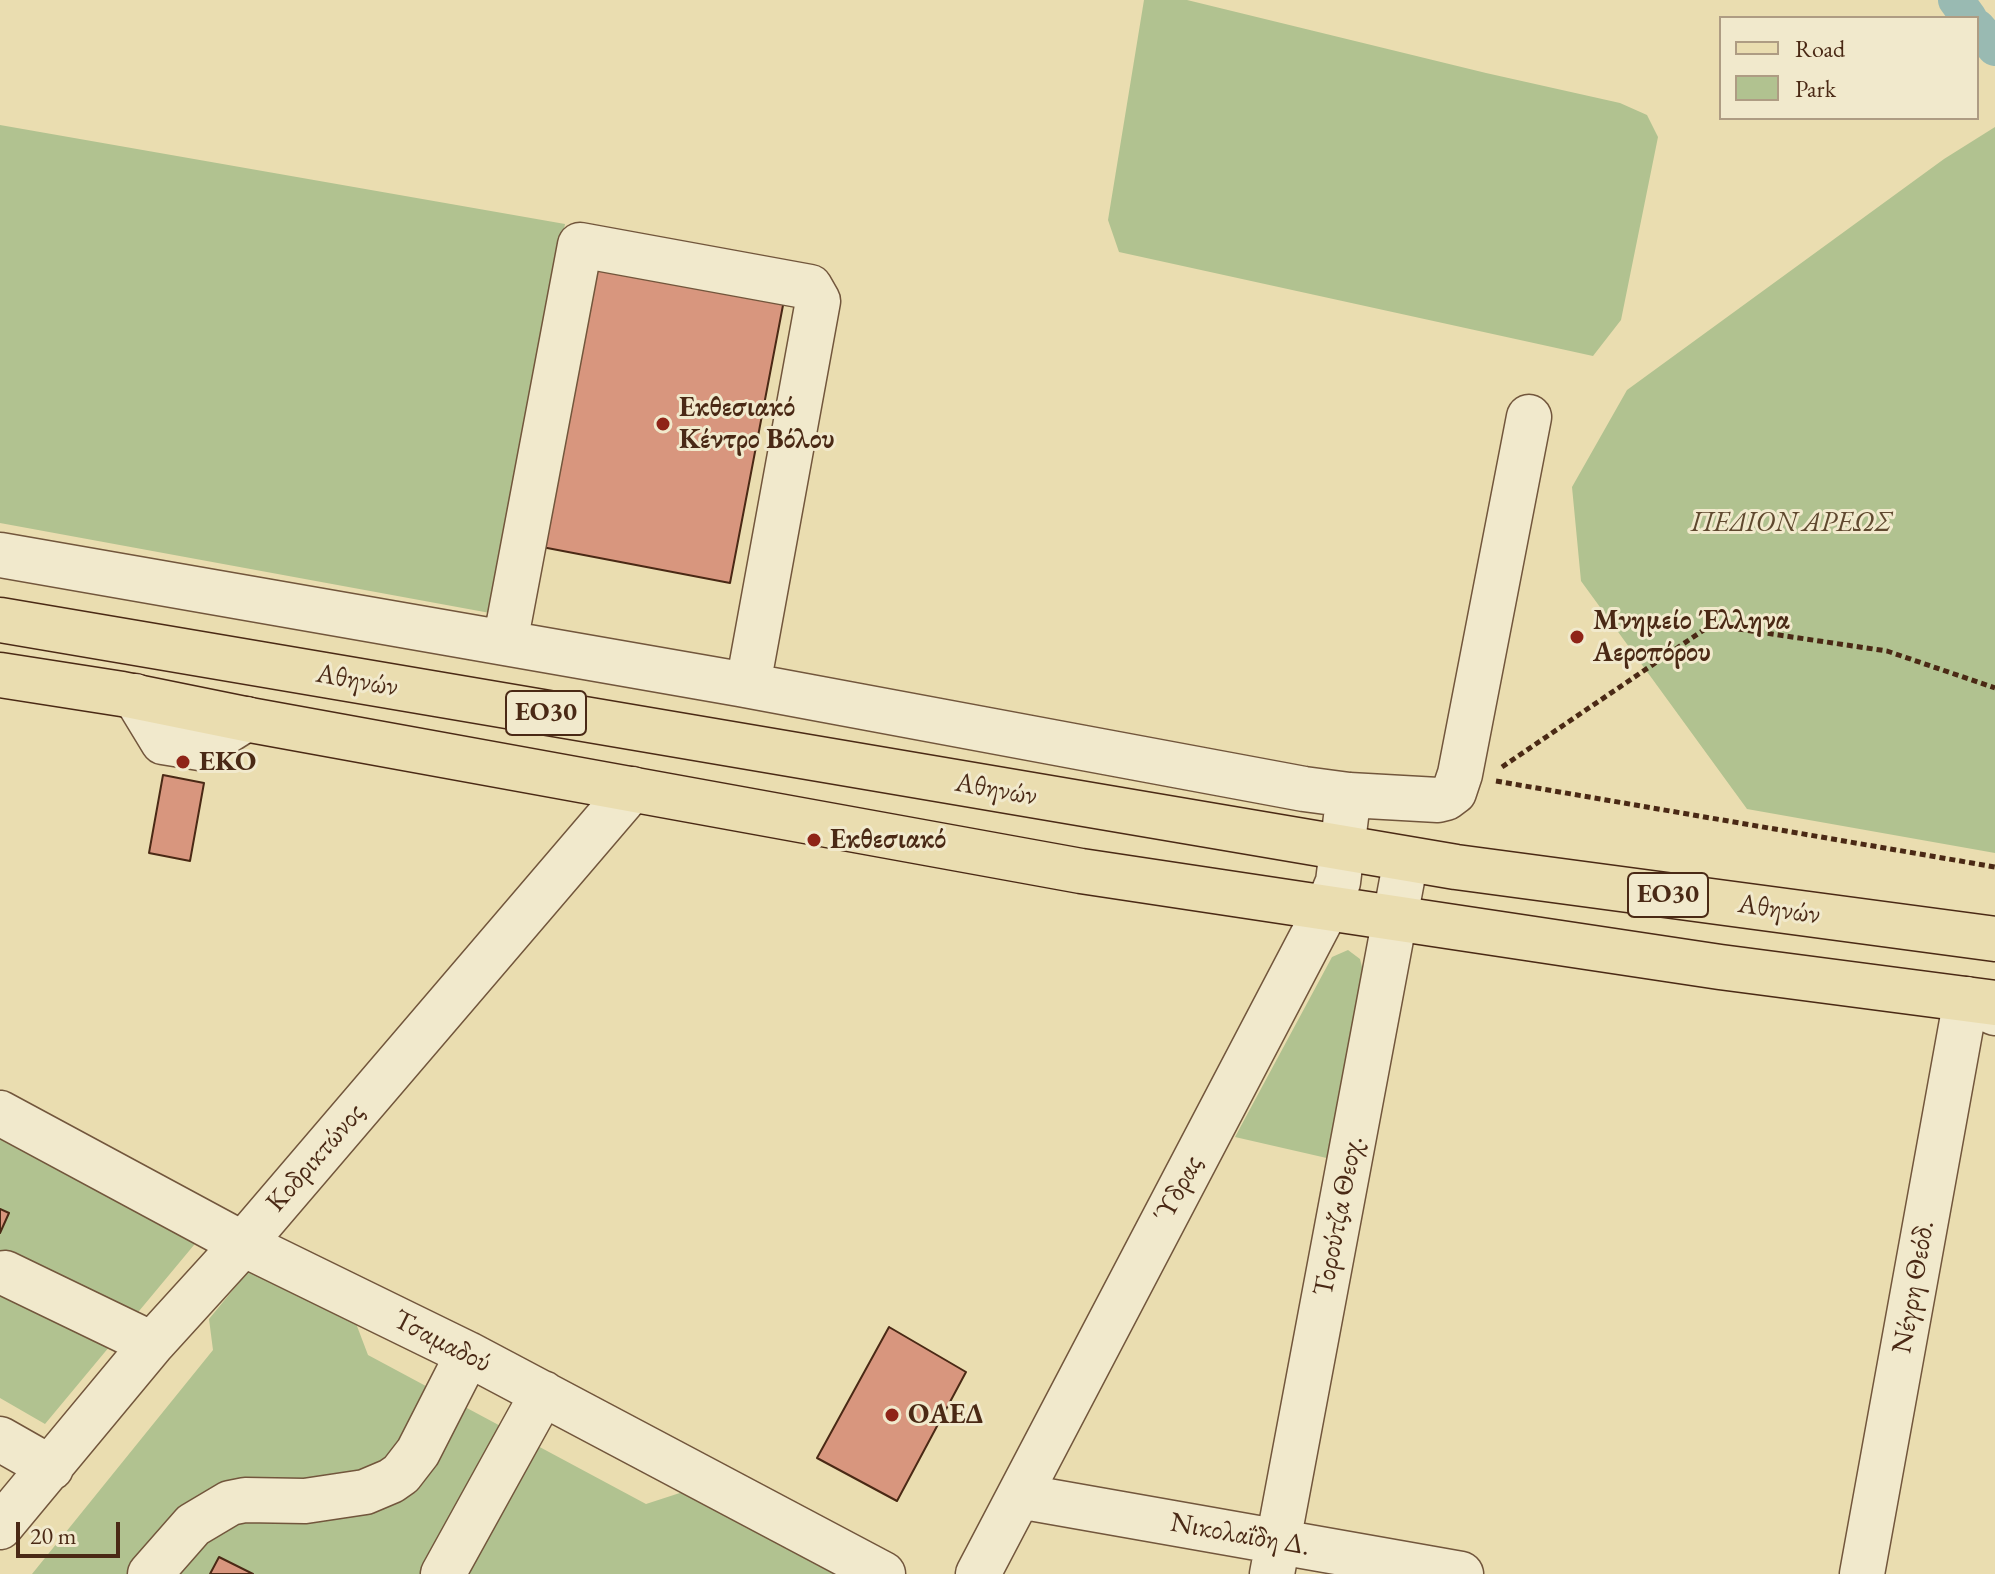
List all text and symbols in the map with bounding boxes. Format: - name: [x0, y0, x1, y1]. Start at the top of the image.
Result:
- legend: [1719, 16, 1979, 120]
- text: Road: [1795, 33, 1845, 64]
- text: Park: [1795, 73, 1836, 104]
- place label: Εκθεσιακό Κέντρο Βόλου: [679, 391, 835, 457]
- marker: Εκθεσιακό Κέντρο Βόλου: [654, 415, 672, 433]
- park label: ΠΕΔΙΟΝ ΑΡΕΩΣ: [1691, 506, 1891, 540]
- place label: Μνημείο Έλληνα Αεροπόρου: [1593, 604, 1790, 670]
- marker: Μνημείο Έλληνα Αεροπόρου: [1568, 628, 1586, 646]
- street label: Αθηνών: [313, 657, 401, 705]
- road number: ΕΟ30: [506, 691, 586, 735]
- place label: EKO: [199, 745, 256, 779]
- marker: EKO: [174, 753, 192, 771]
- street label: Αθηνών: [952, 766, 1040, 814]
- place label: Εκθεσιακό: [830, 823, 946, 857]
- marker: Εκθεσιακό: [805, 831, 823, 849]
- road number: ΕΟ30: [1628, 873, 1708, 917]
- street label: Αθηνών: [1736, 888, 1822, 932]
- street label: Κοδρικτώνος: [260, 1097, 372, 1219]
- street label: Τορούτζα Θεοχ.: [1307, 1133, 1371, 1299]
- street label: Ύδρας: [1148, 1150, 1210, 1228]
- street label: Νέγρη Θεόδ.: [1886, 1218, 1942, 1356]
- street label: Τσαμαδού: [388, 1303, 496, 1381]
- place label: ΟΑΕΔ: [908, 1398, 984, 1432]
- marker: ΟΑΕΔ: [883, 1406, 901, 1424]
- scale bar: [20, 1506, 124, 1556]
- street label: Νικολαΐδη Δ.: [1168, 1506, 1312, 1564]
- text: 20 m: [30, 1520, 77, 1551]

